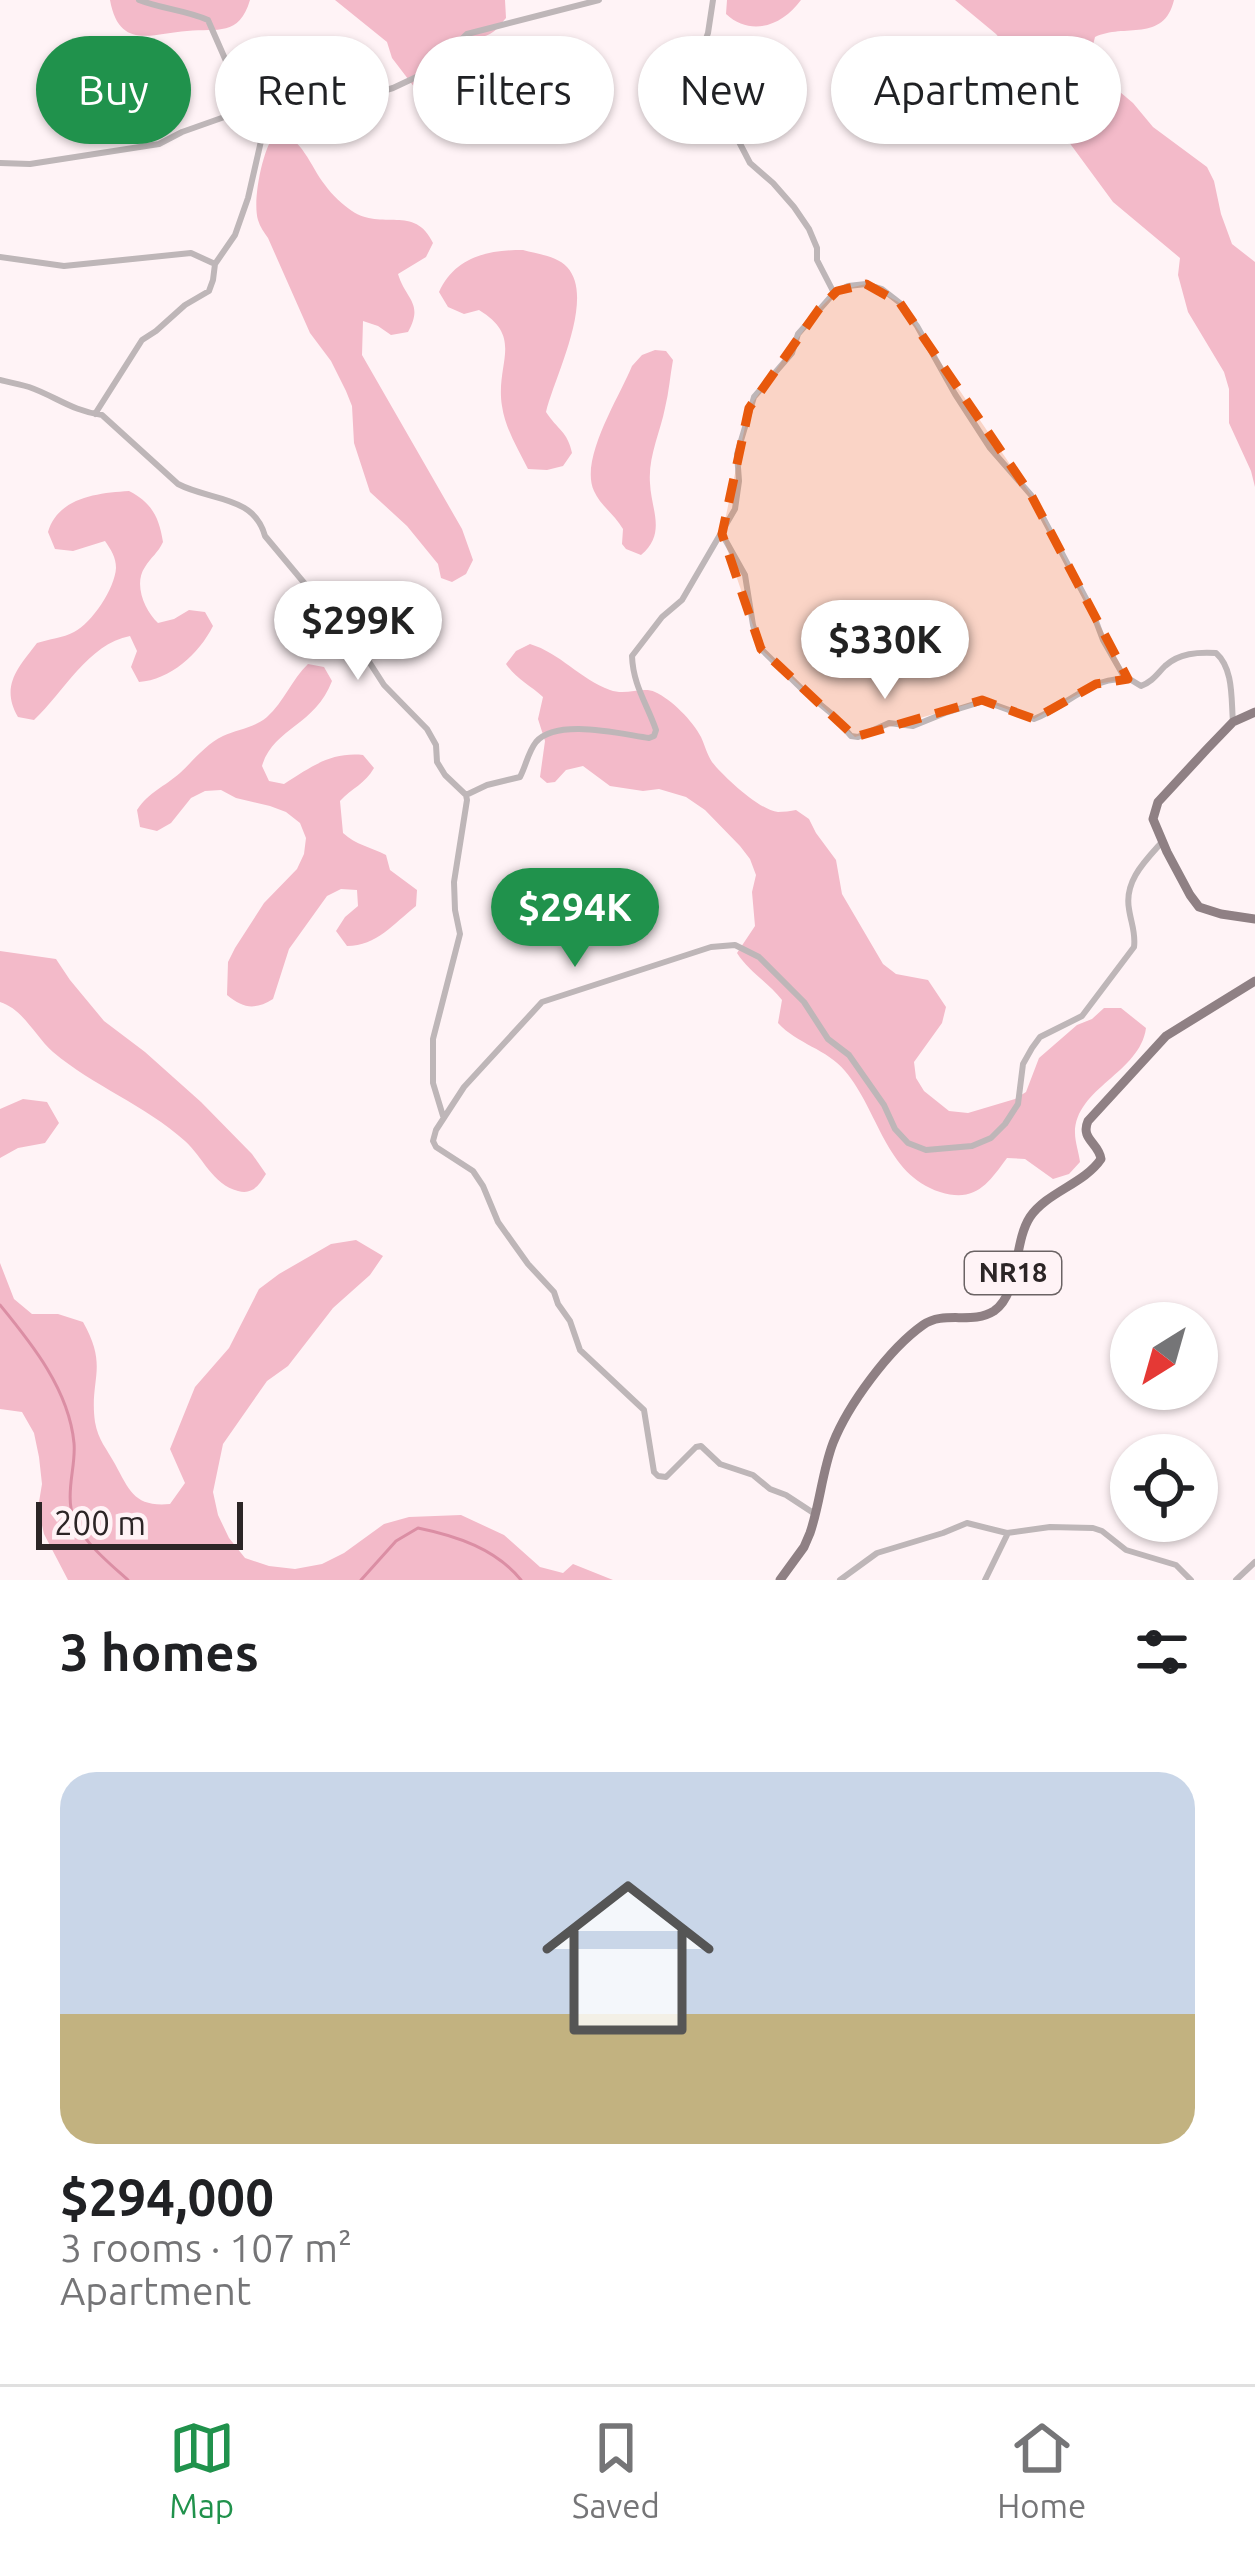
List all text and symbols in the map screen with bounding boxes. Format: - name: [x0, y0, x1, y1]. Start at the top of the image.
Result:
- chip: Buy: [36, 36, 191, 144]
- chip: Rent: [215, 36, 389, 144]
- chip: Filters: [413, 36, 614, 144]
- chip: New: [638, 36, 807, 144]
- chip: Apartment: [831, 36, 1121, 144]
- pin: $299K: [274, 581, 442, 683]
- text: $299K: [301, 598, 415, 641]
- pin: $330K: [801, 600, 969, 702]
- text: $330K: [828, 617, 942, 660]
- pin: $294K: [491, 868, 659, 970]
- text: $294K: [518, 885, 632, 928]
- road number: NR18: [965, 1252, 1061, 1294]
- north arrow: [1110, 1302, 1218, 1410]
- map controls: [1110, 1302, 1218, 1542]
- button: locate: [1110, 1434, 1218, 1542]
- scale bar: [36, 1496, 243, 1549]
- text: 200 m: [54, 1504, 146, 1541]
- icon: filters: [1129, 1619, 1195, 1685]
- text: 3 homes: [60, 1623, 259, 1681]
- icon: home: [520, 1850, 736, 2066]
- text: $294,000: [60, 2168, 274, 2226]
- text: 3 rooms · 107 m²: [60, 2226, 352, 2269]
- text: Apartment: [60, 2269, 251, 2312]
- tab: Map: [169, 2415, 235, 2524]
- tab: Saved: [572, 2415, 660, 2524]
- tab: Home: [997, 2415, 1086, 2524]

